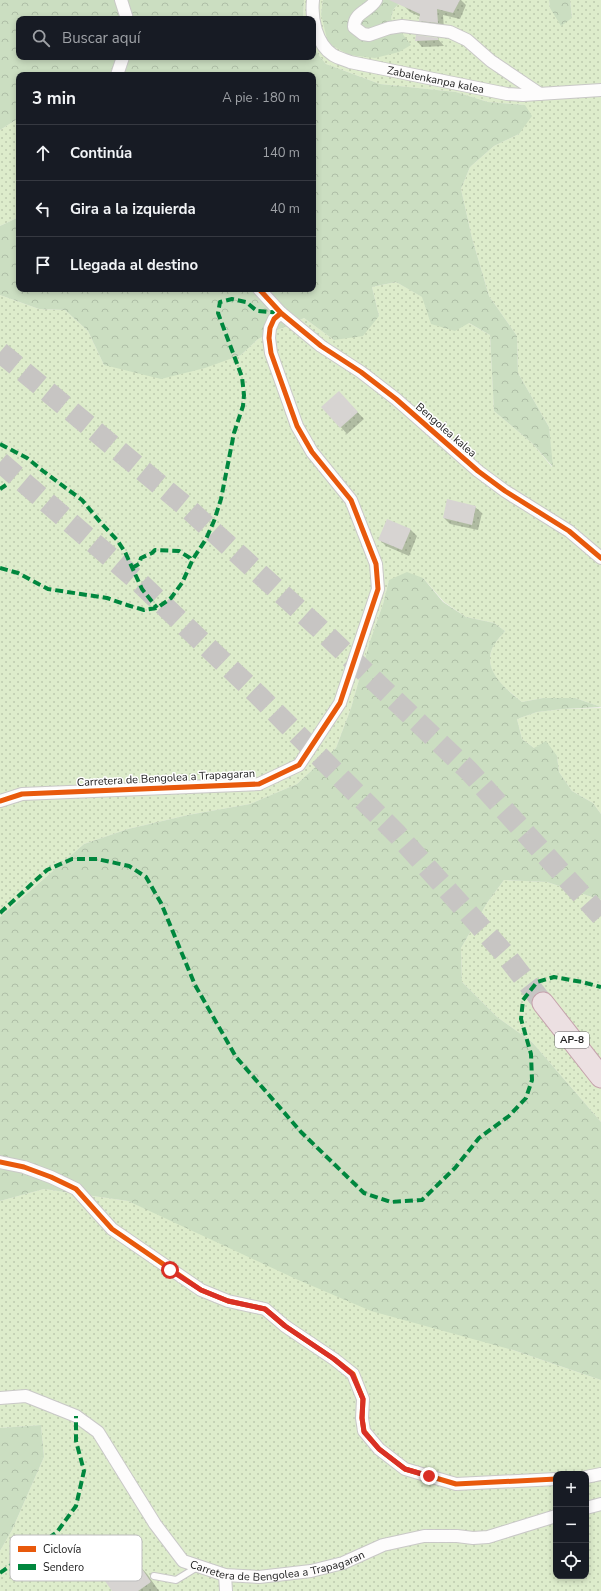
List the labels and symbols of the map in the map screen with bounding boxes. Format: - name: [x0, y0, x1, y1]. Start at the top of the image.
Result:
- street label: Zabalenkanpa kalea: [386, 62, 486, 97]
- street label: Bengolea kalea: [412, 399, 480, 461]
- street label: Carretera de Bengolea a Trapagaran: [77, 766, 255, 790]
- road number: AP-8: [555, 1032, 589, 1048]
- route start: [161, 1261, 179, 1279]
- route end: [420, 1467, 438, 1485]
- legend: [10, 1535, 142, 1581]
- text: Ciclovía: [43, 1542, 82, 1557]
- street label: Carretera de Bengolea a Trapagaran: [188, 1547, 367, 1585]
- text: Sendero: [43, 1560, 84, 1575]

